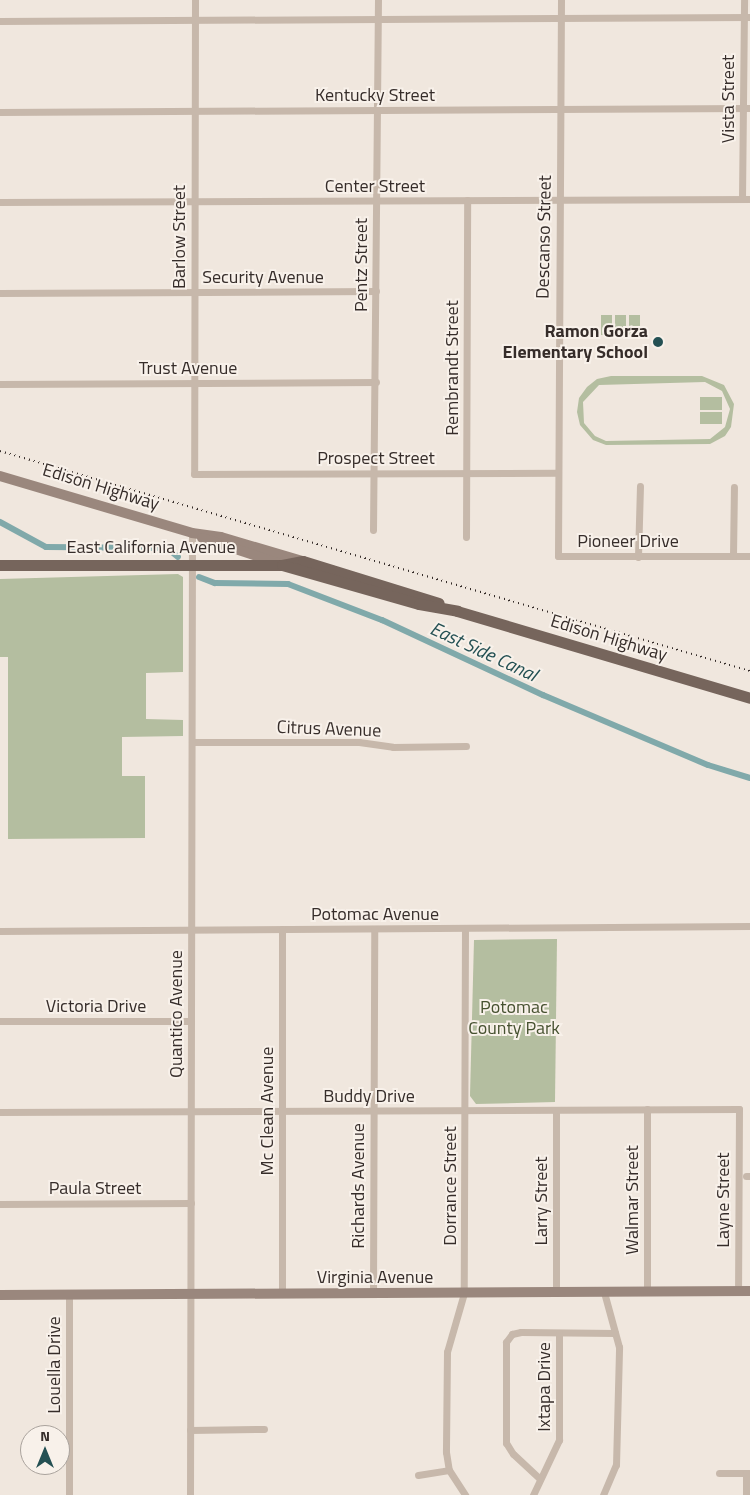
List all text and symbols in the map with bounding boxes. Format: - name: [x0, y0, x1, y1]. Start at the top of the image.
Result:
- street label: Vista Street: [717, 55, 739, 143]
- street label: Kentucky Street: [315, 84, 435, 106]
- street label: Center Street: [325, 175, 425, 197]
- street label: Descanso Street: [532, 175, 556, 299]
- street label: Barlow Street: [168, 185, 190, 289]
- street label: Pentz Street: [350, 218, 372, 312]
- street label: Security Avenue: [202, 266, 324, 288]
- street label: Rembrandt Street: [441, 300, 463, 436]
- place label: Ramon Gorza Elementary School: [503, 321, 648, 364]
- marker: Ramon Gorza Elementary School: [652, 336, 664, 348]
- street label: Trust Avenue: [139, 357, 237, 379]
- street label: Prospect Street: [317, 447, 435, 469]
- street label: Edison Highway: [40, 459, 162, 515]
- street label: Pioneer Drive: [577, 530, 679, 552]
- street label: East California Avenue: [67, 536, 235, 558]
- street label: Edison Highway: [548, 610, 670, 666]
- water label: East Side Canal: [427, 616, 541, 686]
- street label: Citrus Avenue: [276, 716, 382, 742]
- street label: Potomac Avenue: [311, 903, 439, 925]
- street label: Quantico Avenue: [165, 950, 187, 1078]
- street label: Victoria Drive: [46, 995, 146, 1017]
- park label: Potomac County Park: [468, 997, 560, 1040]
- street label: Mc Clean Avenue: [256, 1047, 278, 1175]
- street label: Buddy Drive: [323, 1085, 415, 1107]
- street label: Richards Avenue: [347, 1123, 369, 1249]
- street label: Dorrance Street: [439, 1126, 461, 1246]
- street label: Walmar Street: [621, 1145, 643, 1255]
- street label: Layne Street: [712, 1152, 734, 1248]
- street label: Larry Street: [530, 1156, 552, 1246]
- street label: Paula Street: [49, 1177, 141, 1199]
- street label: Virginia Avenue: [317, 1266, 433, 1288]
- street label: Louella Drive: [43, 1316, 65, 1414]
- street label: Ixtapa Drive: [533, 1342, 555, 1432]
- north arrow: [20, 1425, 70, 1475]
- text: N: [40, 1425, 50, 1446]

